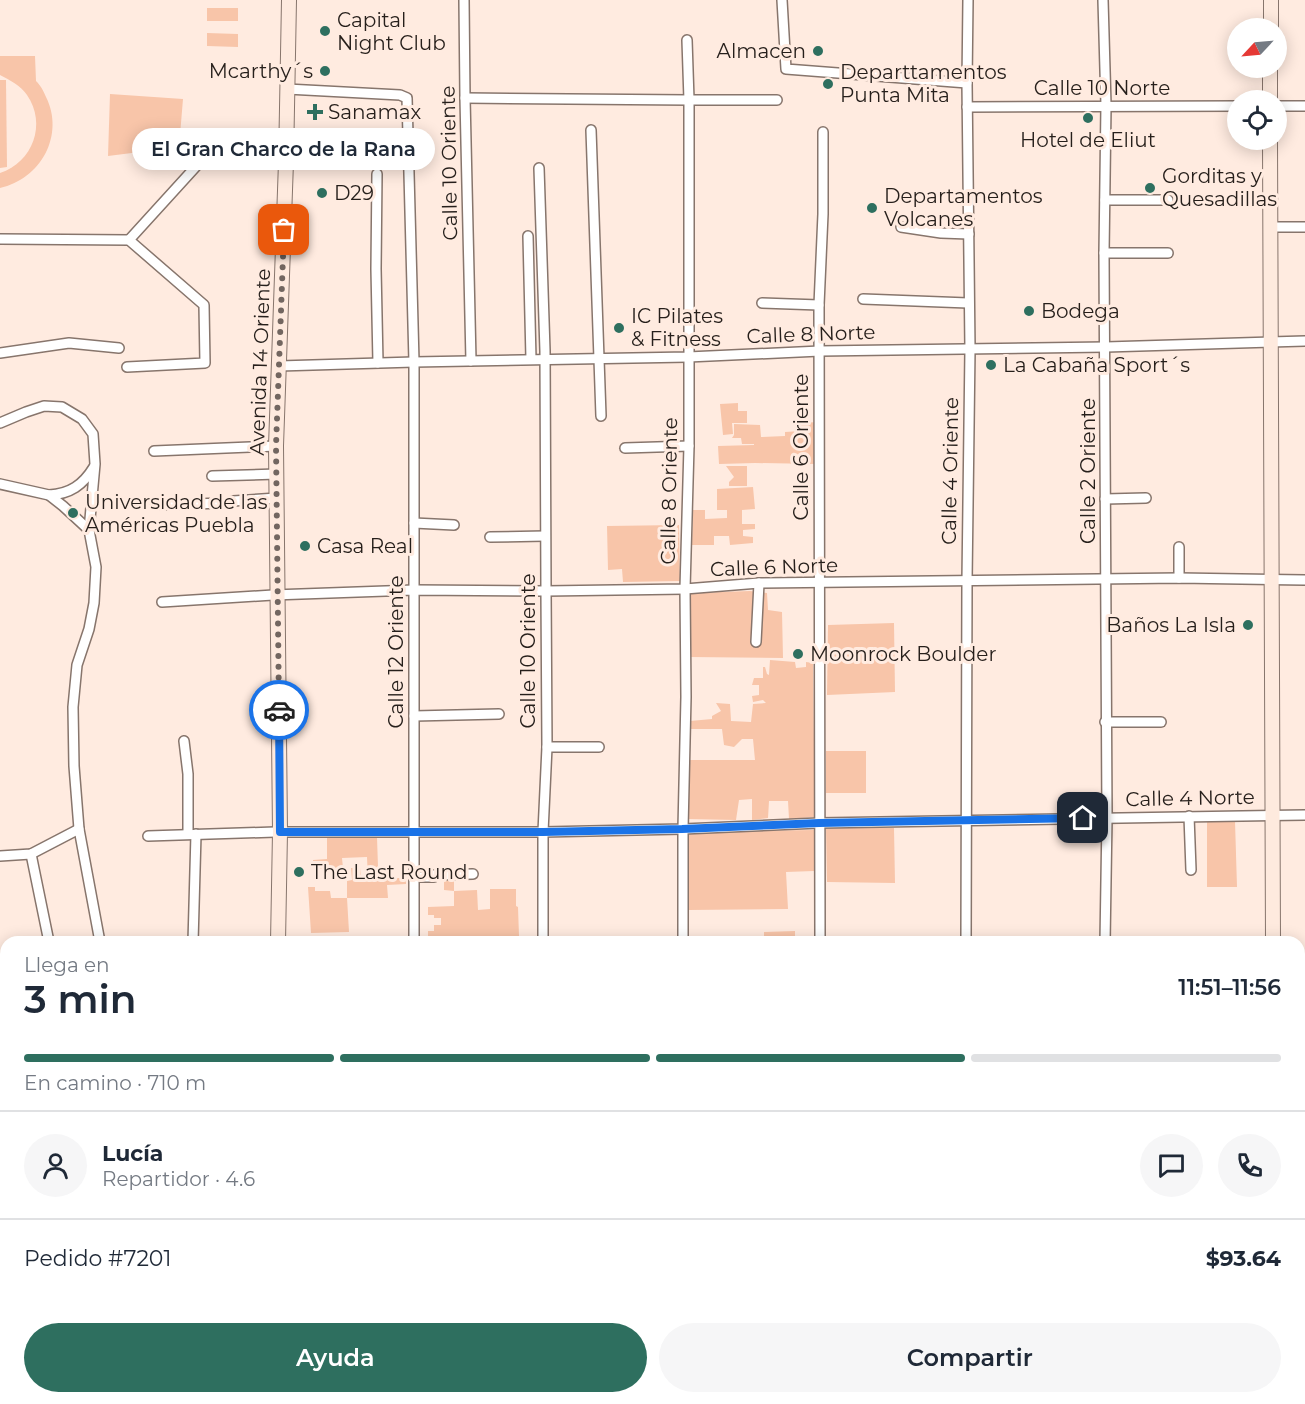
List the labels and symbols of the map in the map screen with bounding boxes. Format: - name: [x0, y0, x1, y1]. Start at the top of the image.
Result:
- place label: Capital Night Club: [337, 8, 446, 55]
- north arrow: [1227, 18, 1287, 78]
- marker: Capital Night Club: [318, 24, 332, 38]
- place label: Almacen: [717, 39, 806, 63]
- marker: Almacen: [811, 44, 825, 58]
- place label: Mcarthy´s: [209, 59, 313, 83]
- place label: Departtamentos Punta Mita: [840, 60, 1007, 107]
- marker: Mcarthy´s: [318, 64, 332, 78]
- street label: Calle 10 Norte: [1034, 76, 1170, 100]
- marker: Departtamentos Punta Mita: [821, 77, 835, 91]
- street label: Calle 10 Oriente: [436, 85, 462, 241]
- place label: Sanamax: [328, 100, 421, 124]
- marker: Sanamax: [306, 103, 324, 121]
- marker: Hotel de Eliut: [1081, 111, 1095, 125]
- callout: El Gran Charco de la Rana: [132, 128, 436, 170]
- place label: Hotel de Eliut: [1020, 128, 1156, 152]
- place label: Gorditas y Quesadillas: [1162, 164, 1277, 211]
- place label: D29: [334, 181, 374, 205]
- marker: Gorditas y Quesadillas: [1143, 181, 1157, 195]
- place label: Departamentos Volcanes: [884, 184, 1043, 231]
- marker: D29: [315, 186, 329, 200]
- marker: Departamentos Volcanes: [865, 201, 879, 215]
- pin: [258, 204, 309, 255]
- street label: Avenida 14 Oriente: [245, 268, 275, 456]
- place label: Bodega: [1041, 299, 1120, 323]
- place label: IC Pilates & Fitness: [631, 304, 723, 351]
- marker: Bodega: [1022, 304, 1036, 318]
- street label: Calle 8 Norte: [746, 320, 876, 348]
- marker: IC Pilates & Fitness: [612, 321, 626, 335]
- place label: La Cabaña Sport´s: [1003, 353, 1190, 377]
- marker: La Cabaña Sport´s: [984, 358, 998, 372]
- street label: Calle 6 Oriente: [789, 374, 813, 520]
- street label: Calle 4 Oriente: [937, 397, 963, 545]
- street label: Calle 2 Oriente: [1076, 398, 1100, 544]
- street label: Calle 8 Oriente: [656, 417, 682, 565]
- place label: Universidad de las Américas Puebla: [85, 490, 268, 537]
- marker: Universidad de las Américas Puebla: [66, 506, 80, 520]
- place label: Casa Real: [317, 534, 413, 558]
- marker: Casa Real: [298, 539, 312, 553]
- street label: Calle 6 Norte: [709, 553, 839, 581]
- street label: Calle 10 Oriente: [516, 573, 540, 729]
- street label: Calle 12 Oriente: [384, 575, 408, 729]
- place label: Baños La Isla: [1106, 613, 1236, 637]
- marker: Baños La Isla: [1241, 618, 1255, 632]
- place label: Moonrock Boulder: [810, 642, 996, 666]
- marker: Moonrock Boulder: [791, 647, 805, 661]
- courier: [249, 680, 309, 740]
- street label: Calle 4 Norte: [1125, 785, 1255, 811]
- pin: [1057, 792, 1108, 843]
- place label: The Last Round: [311, 860, 468, 884]
- marker: The Last Round: [292, 865, 306, 879]

